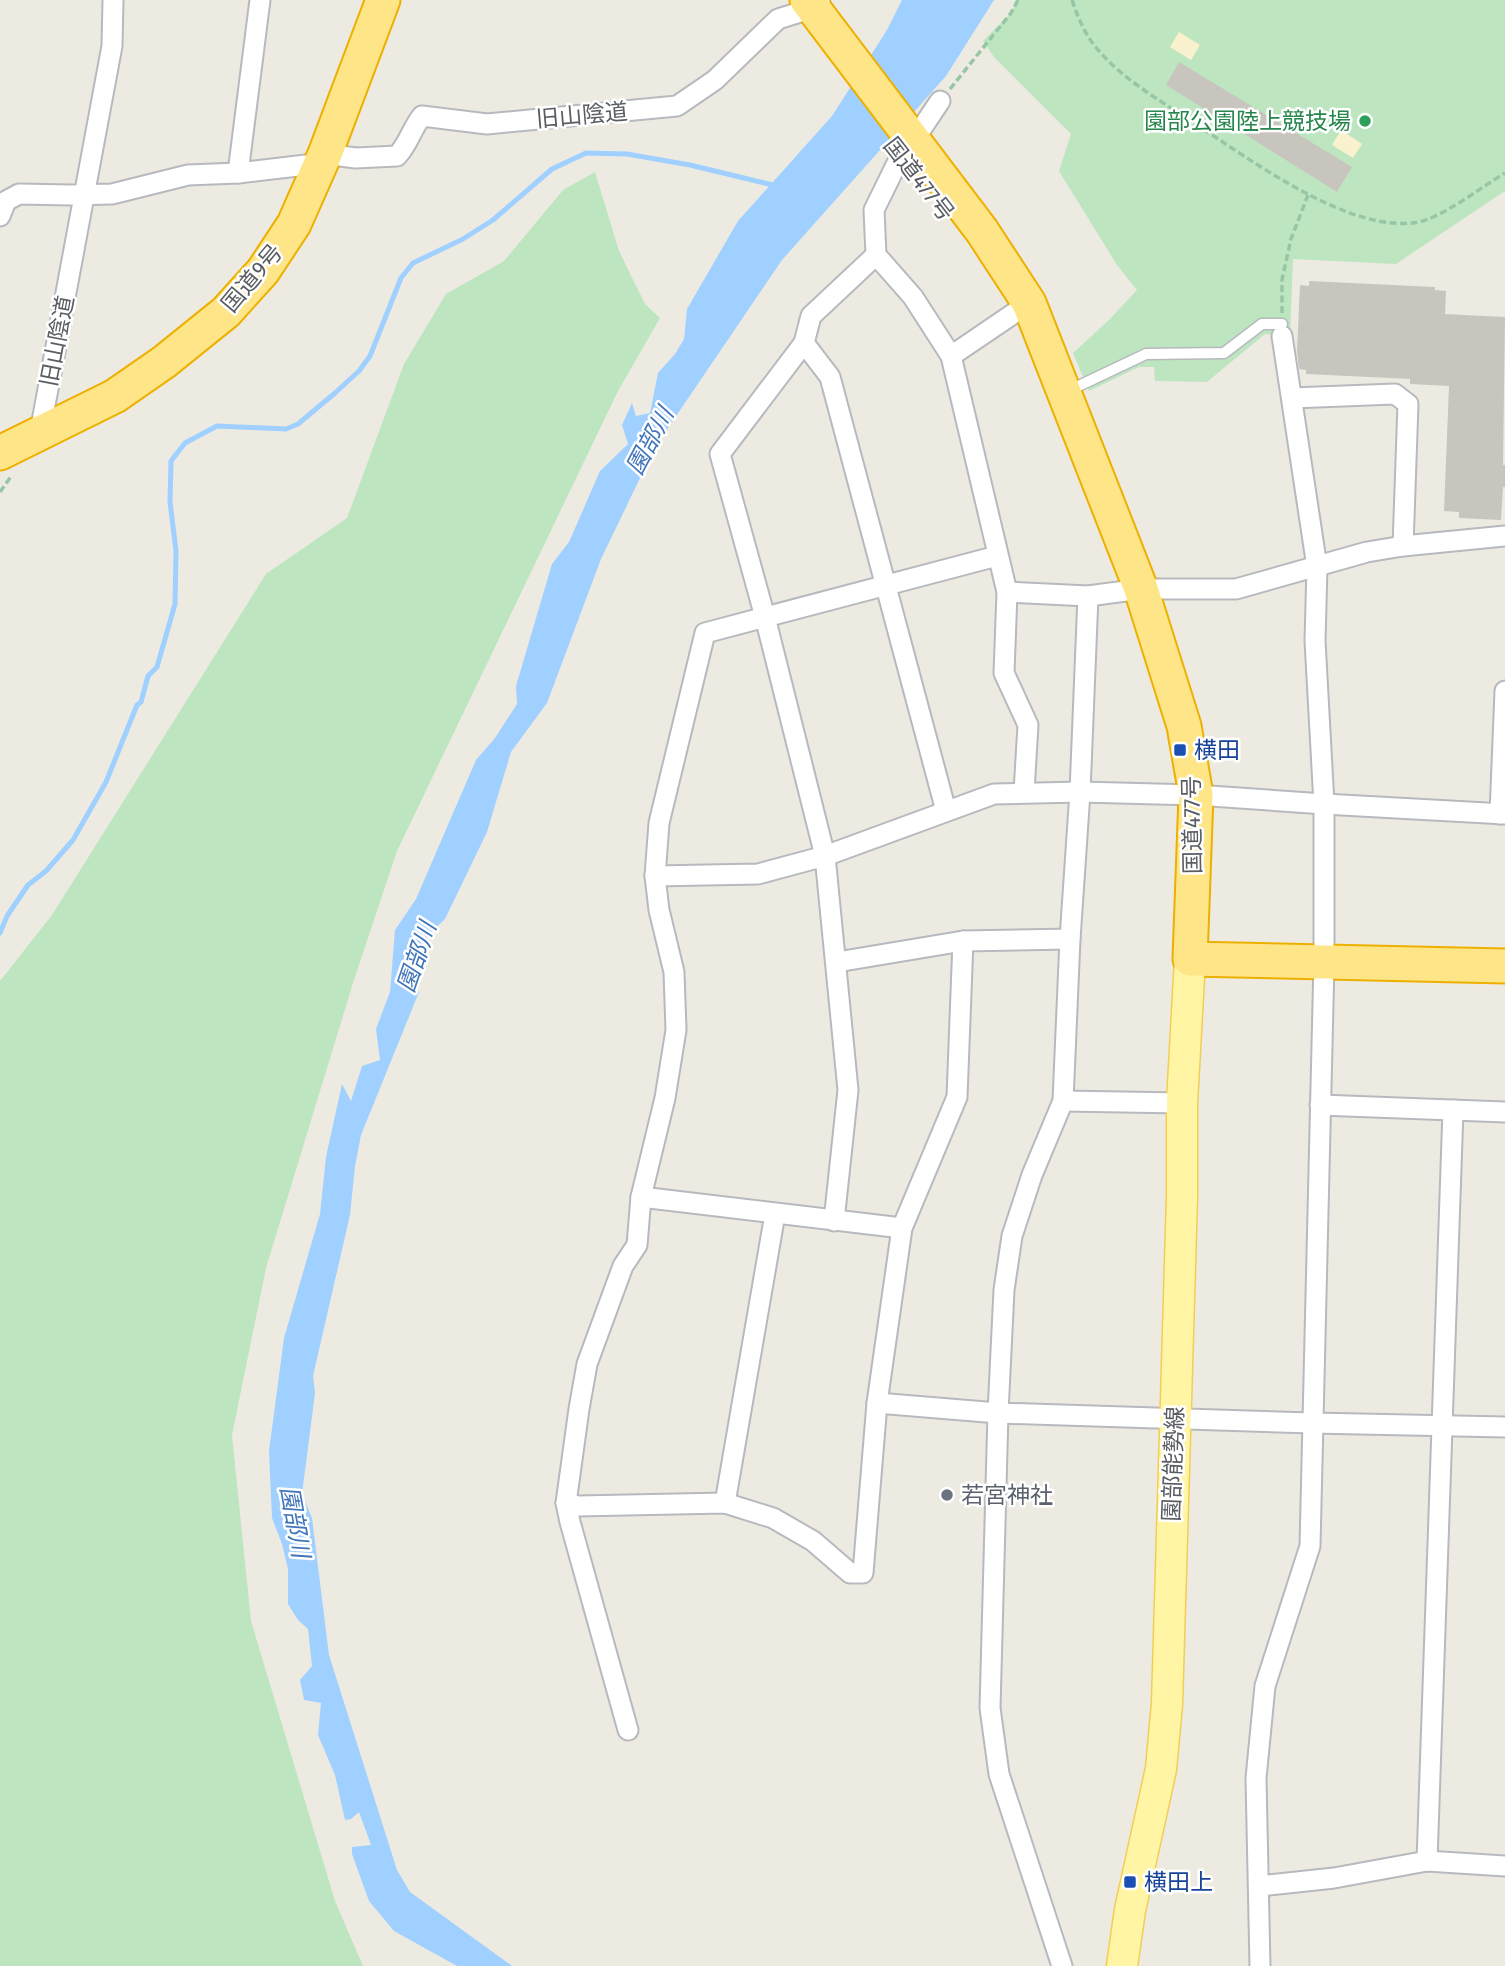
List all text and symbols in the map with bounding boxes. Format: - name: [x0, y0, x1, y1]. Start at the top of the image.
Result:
- street label: 旧山陰道: [535, 97, 629, 133]
- place label: 園部公園陸上競技場: [1144, 107, 1351, 135]
- marker: 園部公園陸上競技場: [1357, 113, 1373, 129]
- street label: 国道477号: [878, 132, 960, 226]
- street label: 国道9号: [216, 238, 288, 318]
- street label: 旧山陰道: [34, 293, 80, 389]
- water label: 園部川: [621, 400, 681, 479]
- place label: 横田: [1194, 736, 1240, 764]
- marker: 横田: [1172, 742, 1188, 758]
- street label: 国道477号: [1177, 776, 1207, 874]
- water label: 園部川: [392, 916, 443, 996]
- street label: 園部能勢線: [1157, 1406, 1189, 1522]
- place label: 若宮神社: [961, 1481, 1053, 1509]
- water label: 園部川: [275, 1484, 316, 1563]
- marker: 若宮神社: [939, 1487, 955, 1503]
- place label: 横田上: [1144, 1868, 1213, 1896]
- marker: 横田上: [1122, 1874, 1138, 1890]

